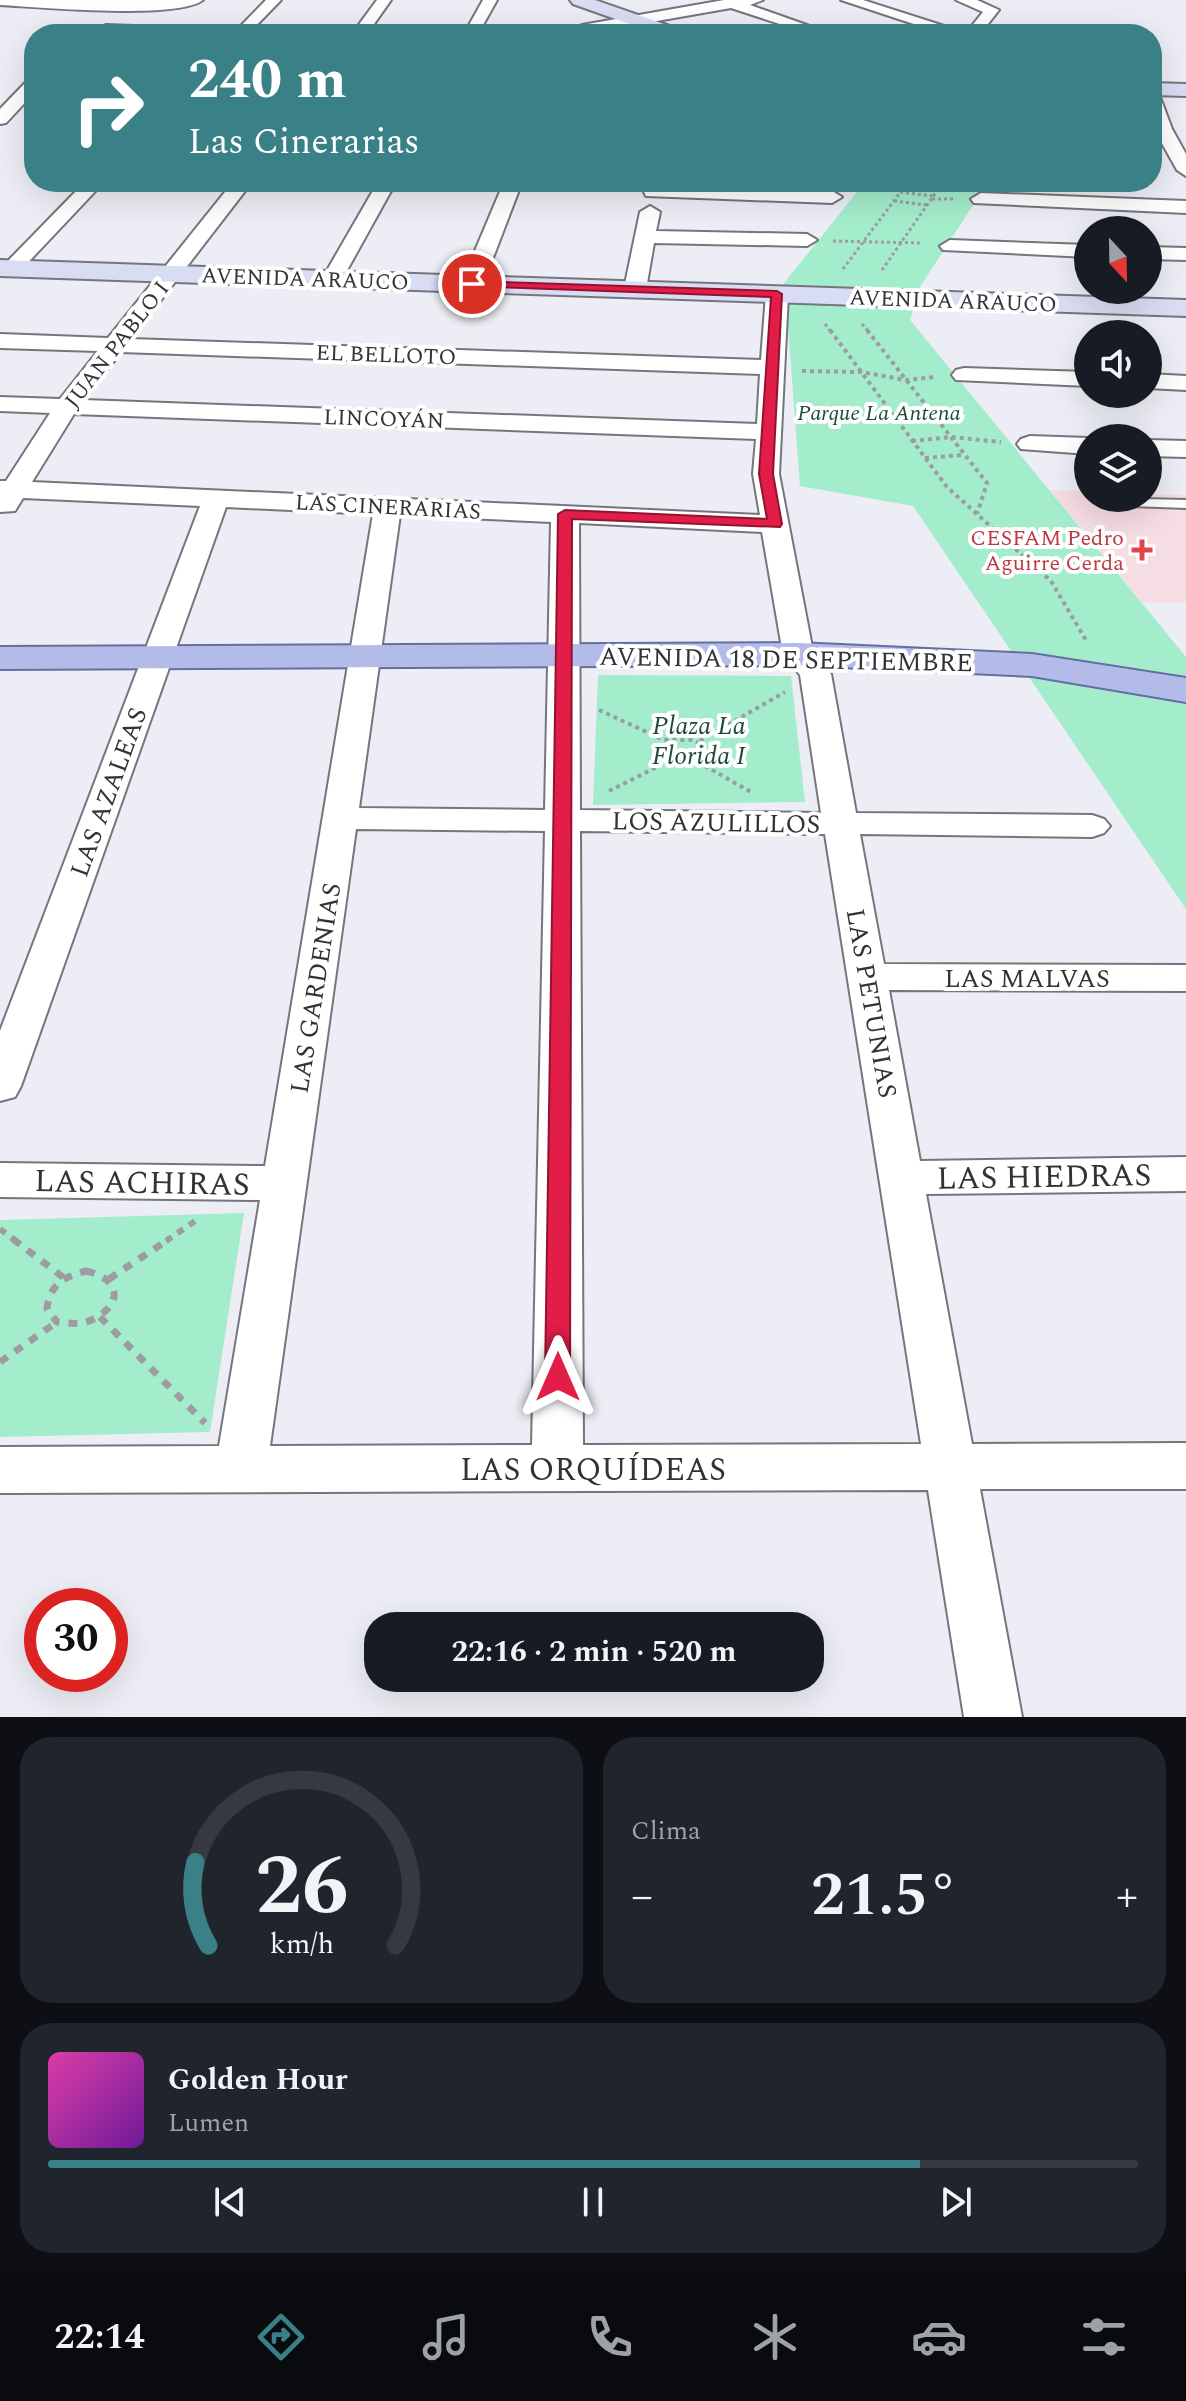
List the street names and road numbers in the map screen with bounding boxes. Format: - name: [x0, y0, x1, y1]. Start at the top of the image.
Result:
- street label: AVENIDA ARAUCO: [201, 259, 409, 300]
- street label: JUAN PABLO I: [57, 274, 178, 416]
- street label: AVENIDA ARAUCO: [849, 281, 1057, 322]
- street label: EL BELLOTO: [315, 337, 457, 374]
- street label: LINCOYÁN: [323, 401, 445, 438]
- street label: LAS CINERARIAS: [294, 486, 482, 529]
- street label: AVENIDA 18 DE SEPTIEMBRE: [599, 637, 973, 683]
- street label: LAS AZALEAS: [60, 702, 158, 883]
- street label: LOS AZULILLOS: [611, 801, 821, 845]
- street label: LAS GARDENIAS: [280, 880, 352, 1096]
- street label: LAS PETUNIAS: [835, 905, 907, 1101]
- street label: LAS MALVAS: [944, 959, 1110, 999]
- street label: LAS HIEDRAS: [936, 1151, 1152, 1204]
- street label: LAS ACHIRAS: [34, 1157, 250, 1210]
- street label: LAS ORQUÍDEAS: [460, 1446, 726, 1495]

